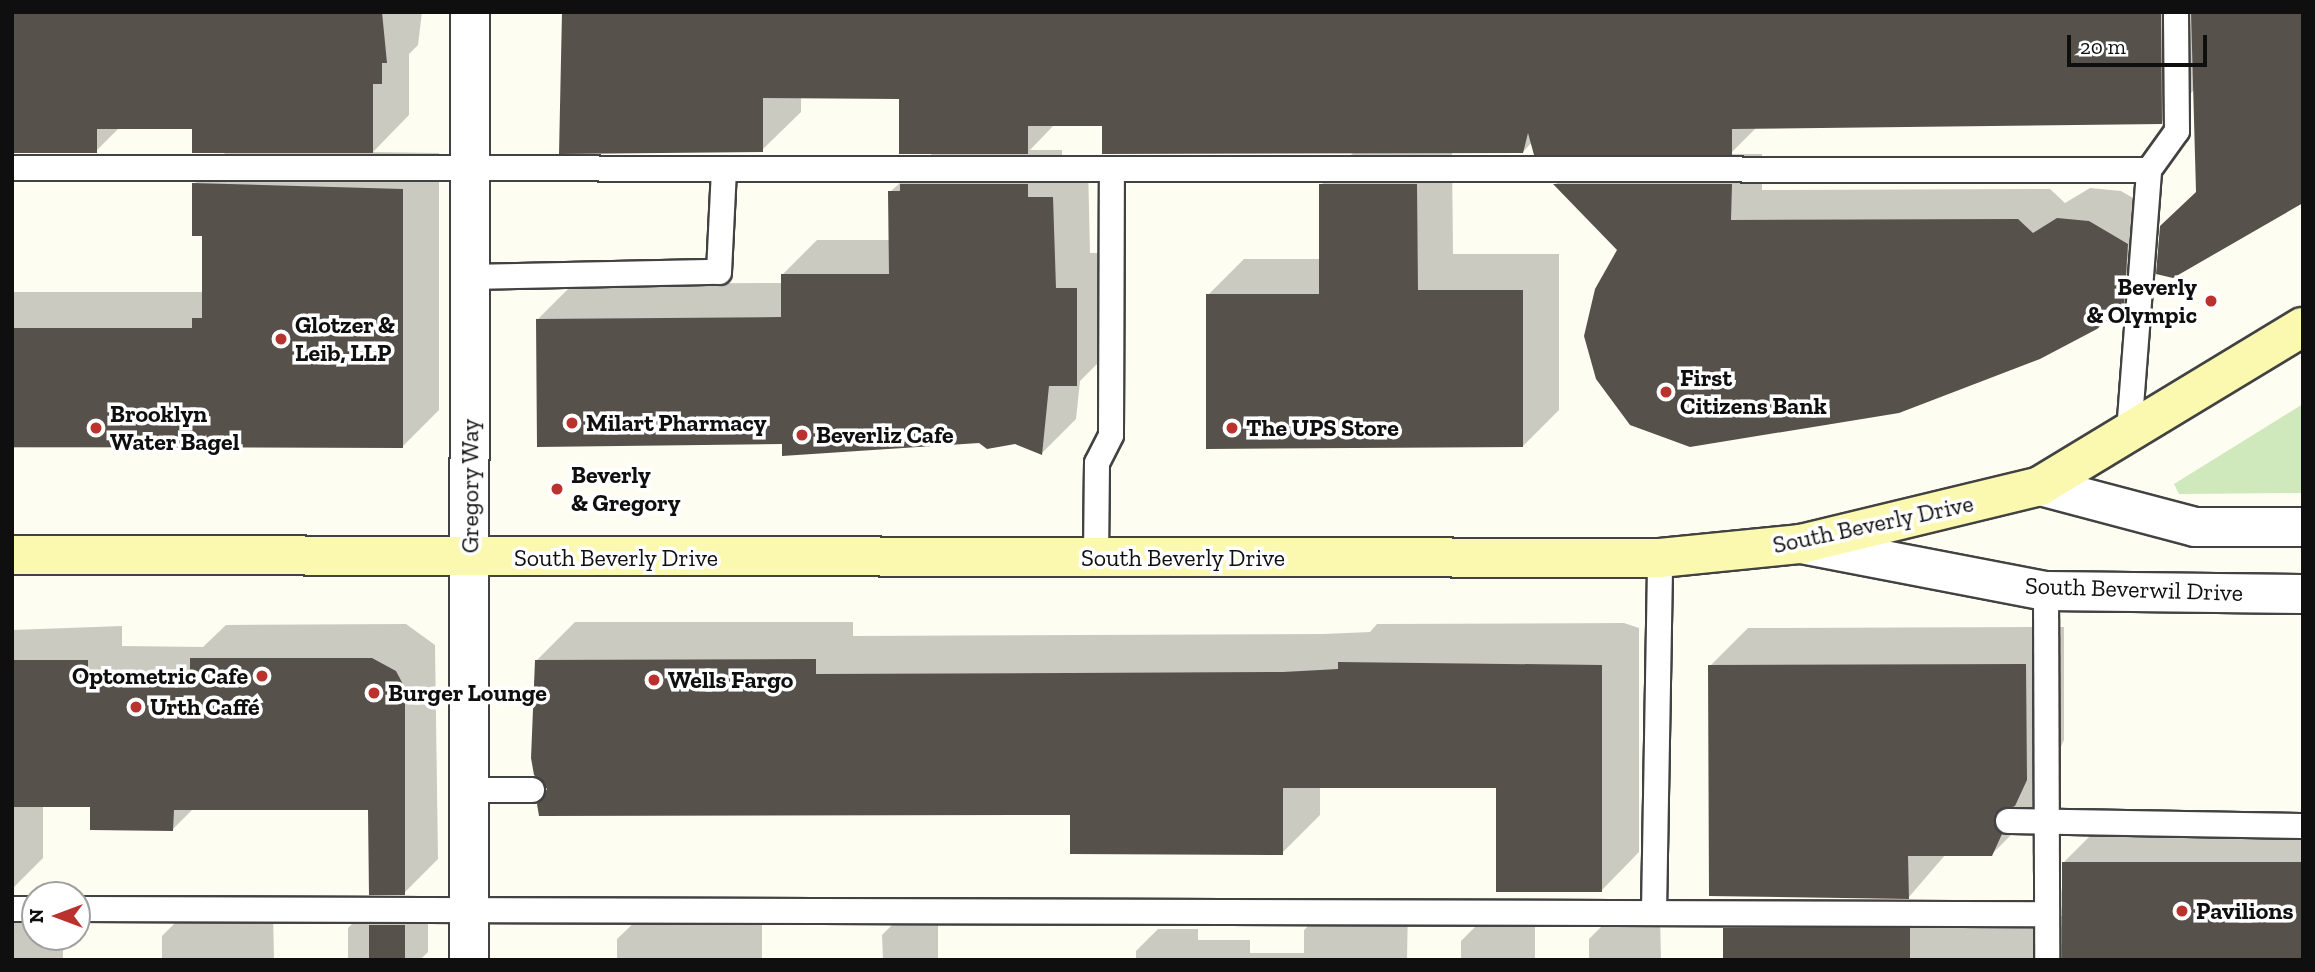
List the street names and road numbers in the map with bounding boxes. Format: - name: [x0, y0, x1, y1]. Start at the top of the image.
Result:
- street label: Gregory Way: [456, 418, 484, 554]
- street label: South Beverly Drive: [1770, 489, 1976, 559]
- street label: South Beverly Drive: [514, 544, 718, 572]
- street label: South Beverly Drive: [1081, 544, 1285, 572]
- street label: South Beverwil Drive: [2024, 571, 2244, 607]

